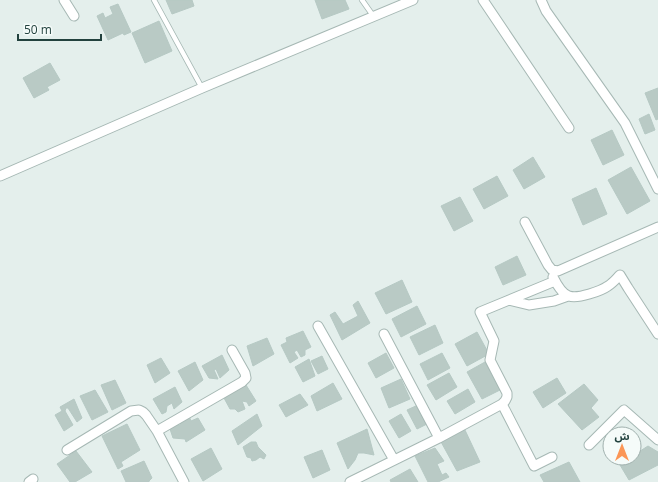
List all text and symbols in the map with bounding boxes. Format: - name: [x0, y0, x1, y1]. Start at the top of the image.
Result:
- scale bar: [18, 16, 101, 42]
- text: 50 m: [24, 21, 52, 38]
- north arrow: [602, 426, 642, 466]
- text: ش: [614, 428, 630, 443]

